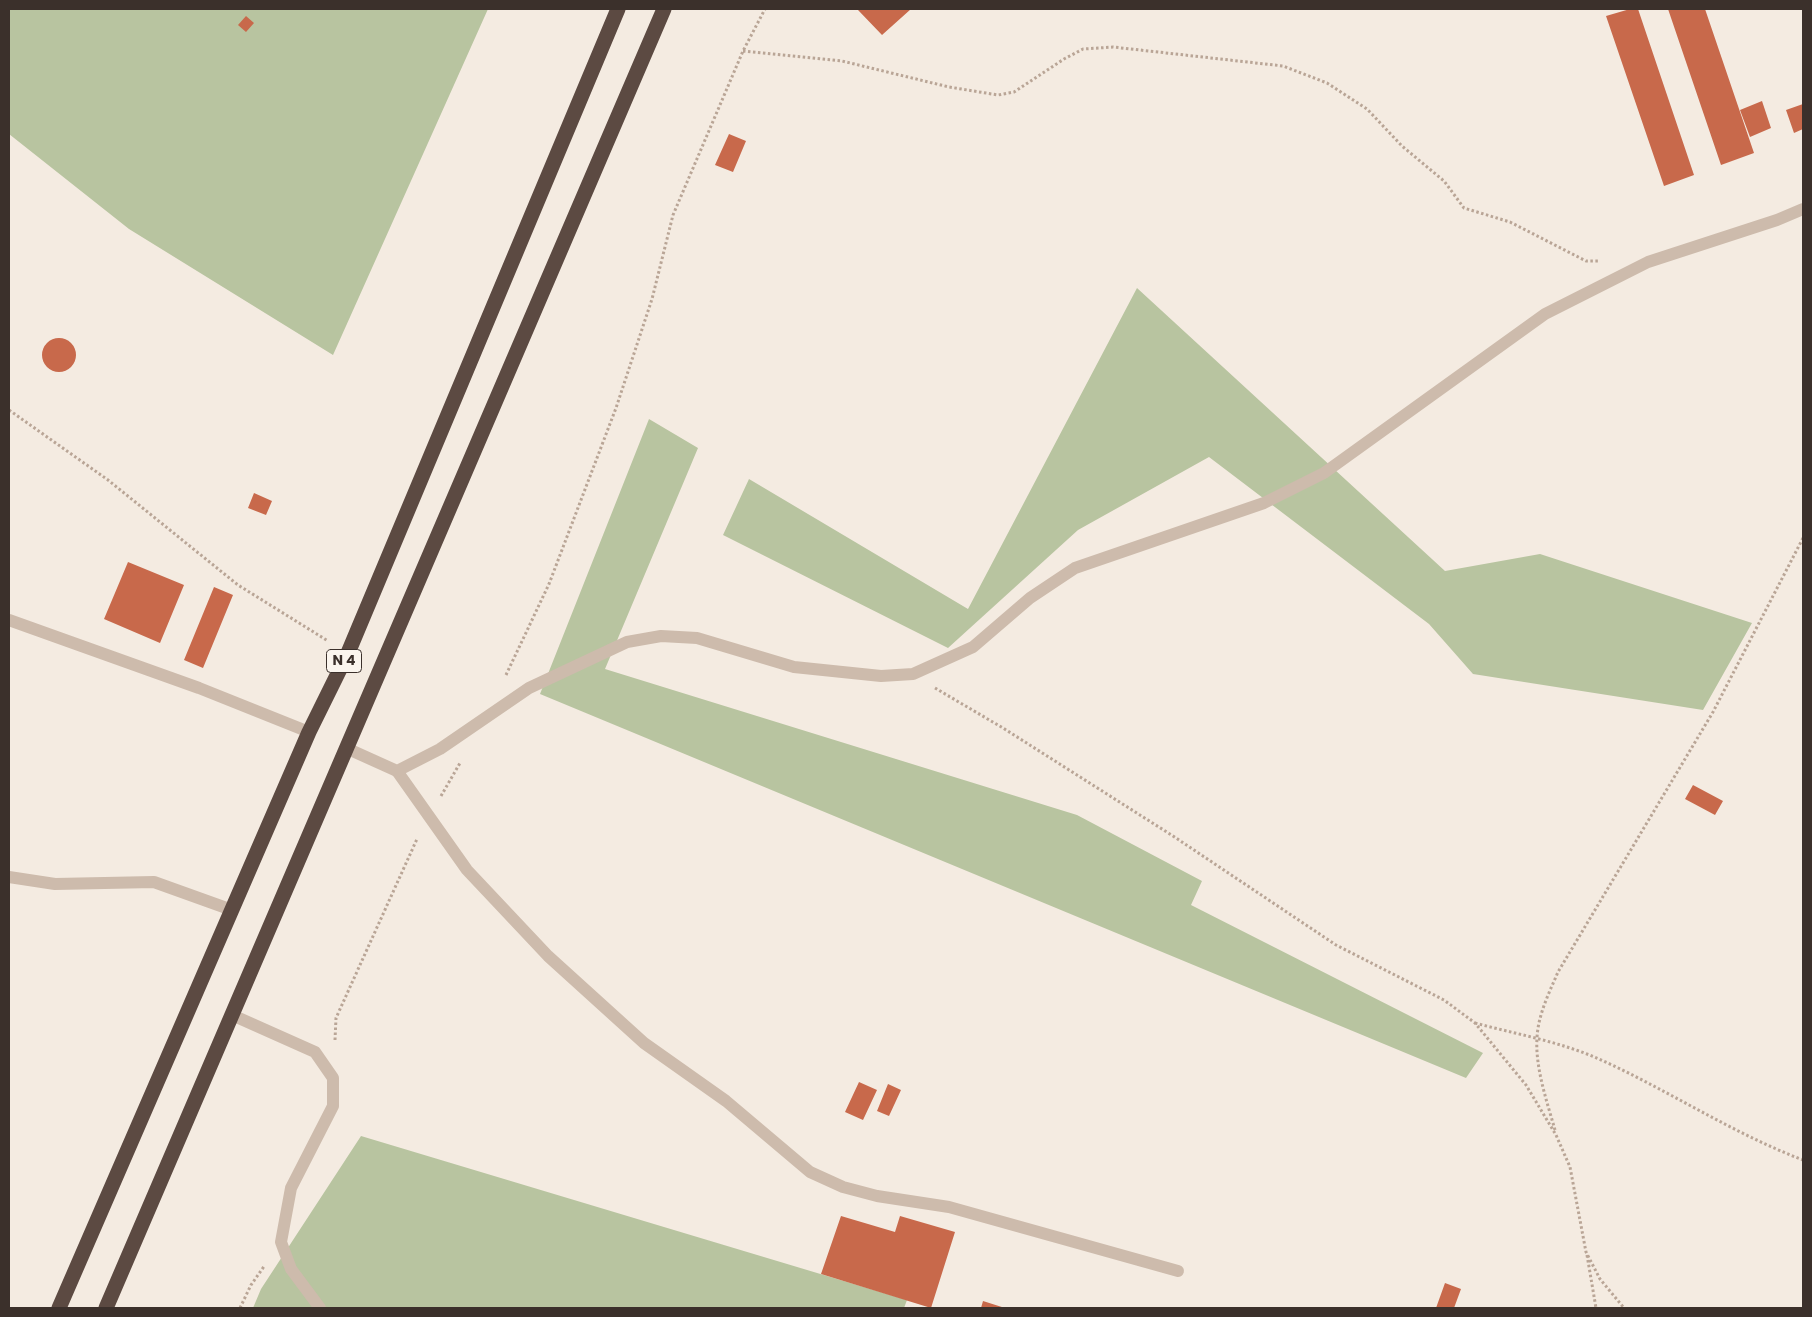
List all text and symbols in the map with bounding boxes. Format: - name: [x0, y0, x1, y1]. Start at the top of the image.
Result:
- road number: N 4: [326, 649, 362, 672]

